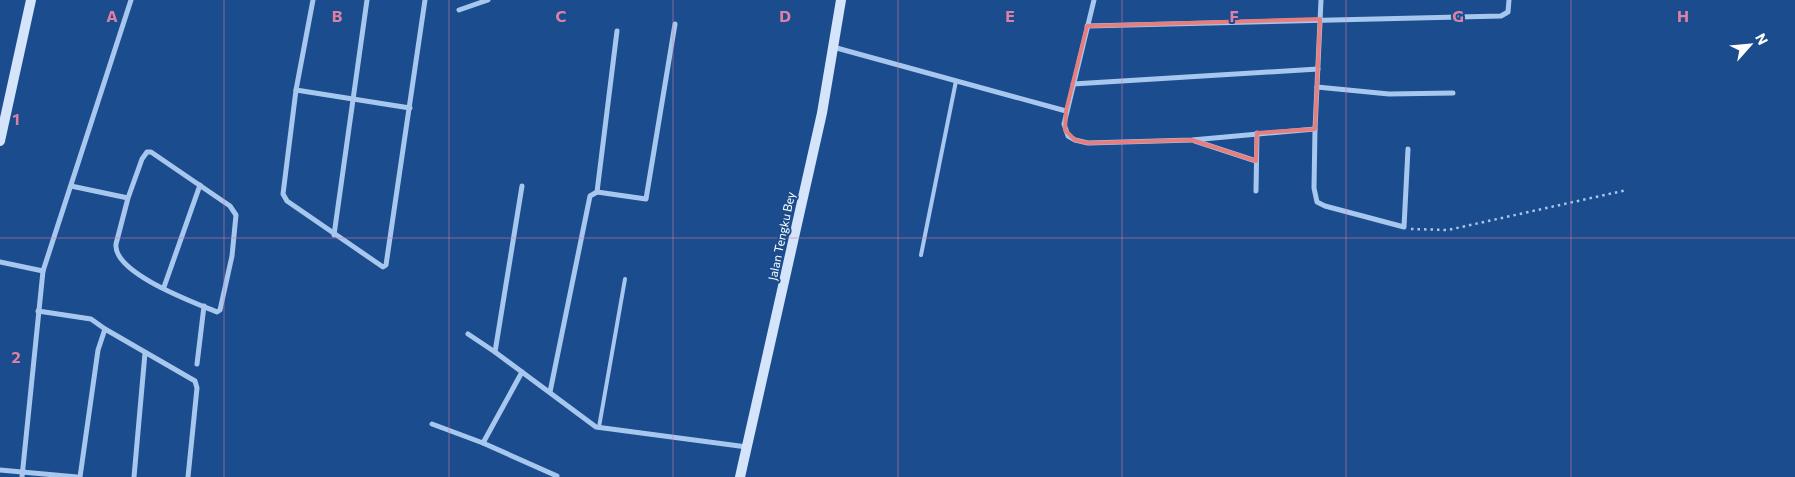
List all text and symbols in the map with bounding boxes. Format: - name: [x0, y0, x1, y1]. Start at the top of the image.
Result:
- text: A: [106, 6, 118, 25]
- text: B: [332, 6, 343, 25]
- text: C: [556, 6, 567, 25]
- text: D: [779, 6, 791, 25]
- text: E: [1005, 6, 1015, 25]
- text: F: [1229, 6, 1239, 25]
- text: G: [1452, 6, 1464, 25]
- text: H: [1677, 6, 1689, 25]
- north arrow: [1725, 20, 1775, 70]
- text: N: [1752, 30, 1772, 47]
- text: 1: [12, 109, 20, 128]
- street label: Jalan Tengku Bey: [765, 190, 798, 282]
- text: 2: [11, 347, 21, 366]

